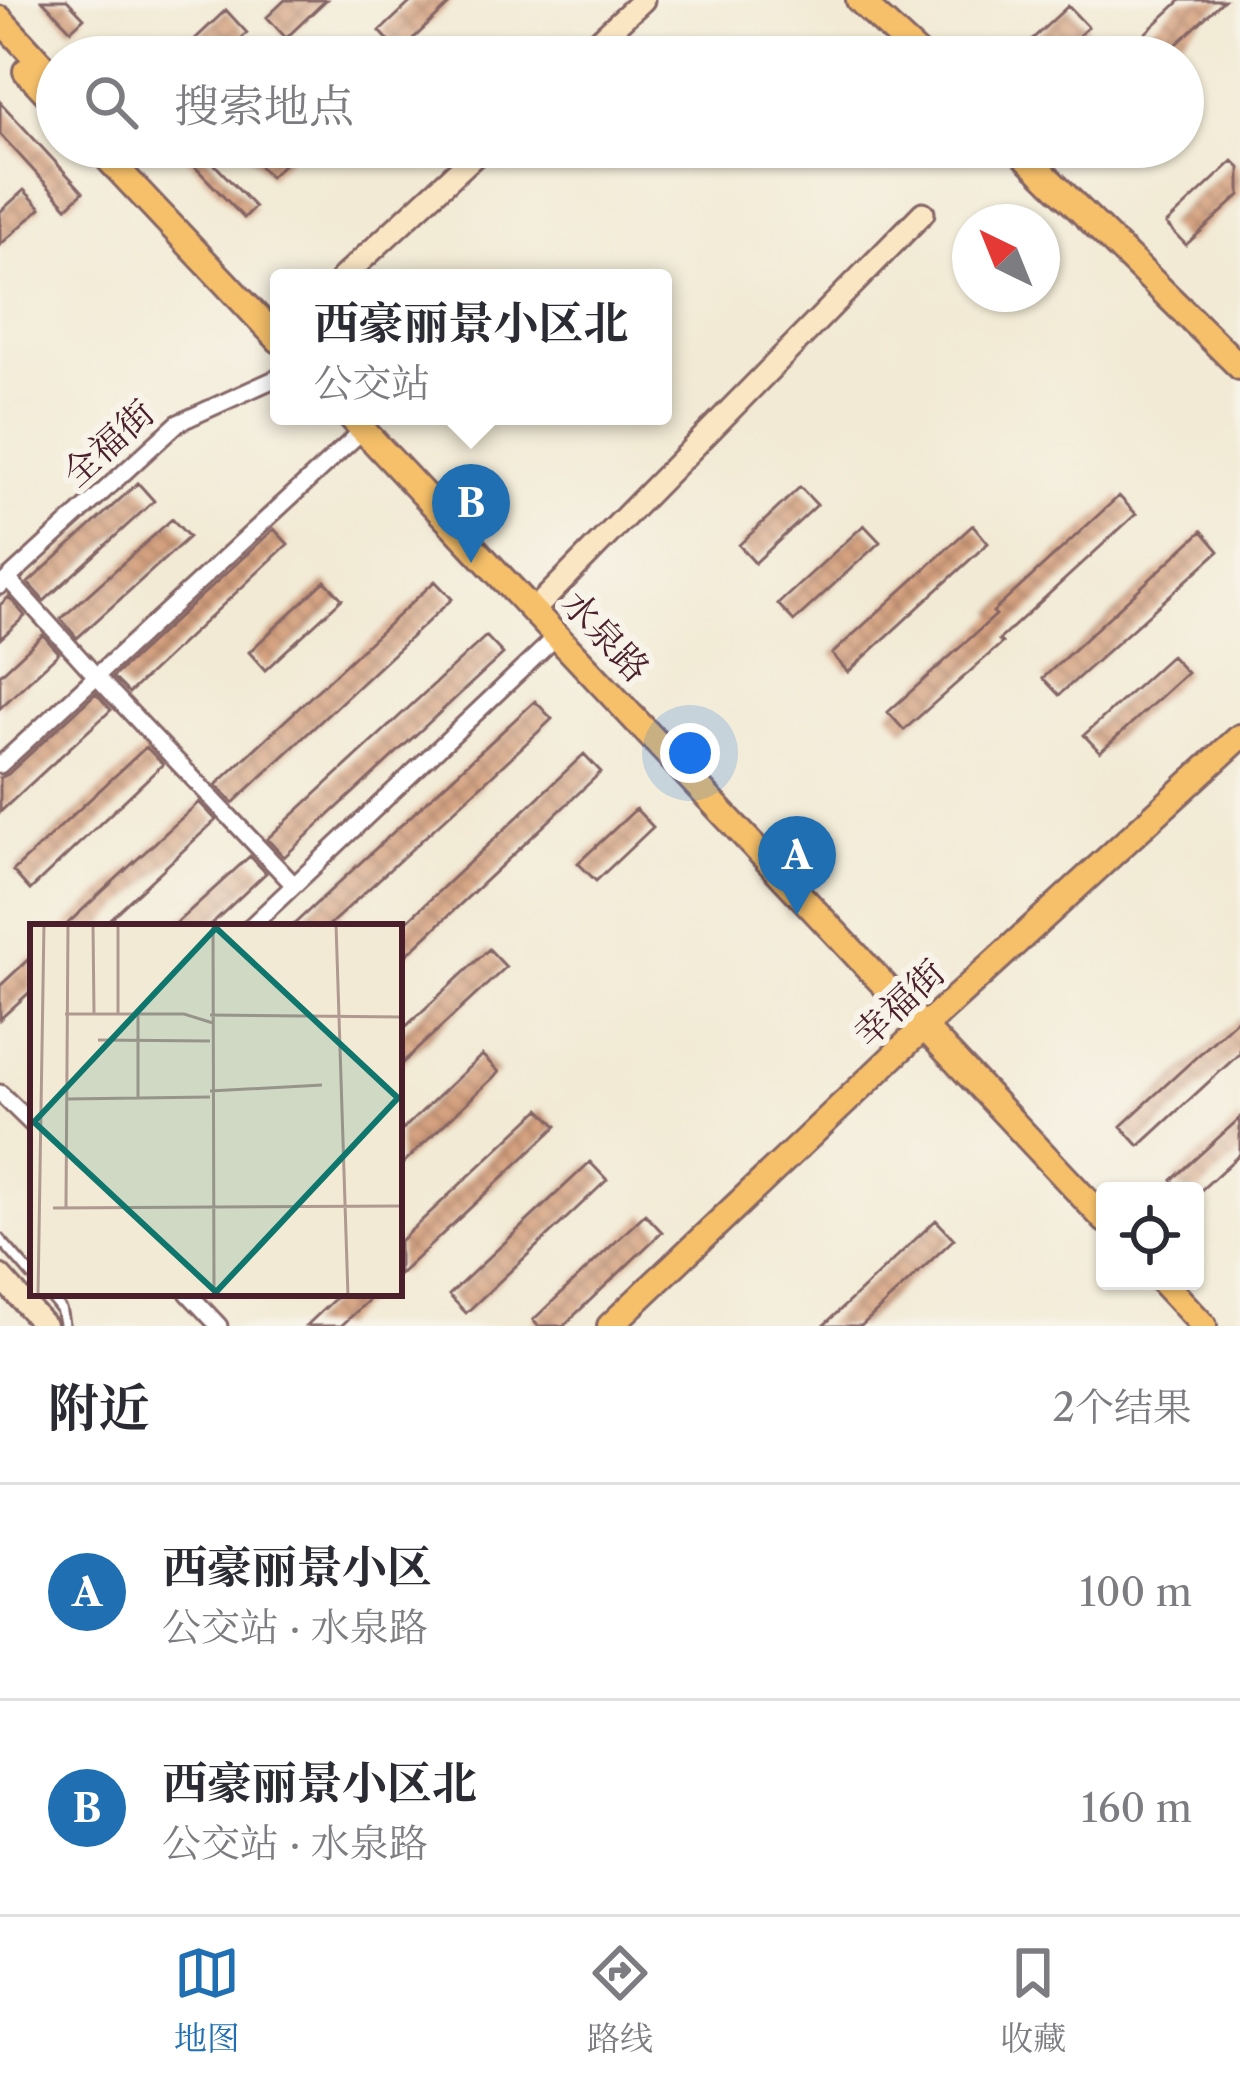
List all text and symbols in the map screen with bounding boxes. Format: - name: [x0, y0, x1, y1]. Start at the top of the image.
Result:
- search box: [36, 36, 1204, 168]
- icon: search: [78, 69, 144, 135]
- text: 搜索地点: [174, 78, 354, 134]
- north arrow: [952, 204, 1060, 312]
- popup: [270, 269, 672, 425]
- text: 西豪丽景小区北: [313, 295, 629, 351]
- text: 公交站: [313, 359, 431, 407]
- street label: 全福街: [53, 391, 163, 495]
- pin: B: [432, 464, 510, 563]
- street label: 水泉路: [553, 581, 659, 691]
- your location: [660, 723, 720, 783]
- pin: A: [758, 816, 836, 915]
- inset map: [30, 924, 402, 1296]
- street label: 幸福街: [844, 950, 954, 1056]
- map controls: [1096, 1182, 1204, 1290]
- button: locate: [1096, 1182, 1204, 1290]
- text: 附近: [48, 1377, 150, 1439]
- text: 2个结果: [1053, 1383, 1192, 1431]
- text: 西豪丽景小区: [162, 1539, 432, 1595]
- text: A: [72, 1568, 102, 1616]
- text: 100 m: [1079, 1568, 1192, 1616]
- text: 公交站 · 水泉路: [162, 1603, 428, 1651]
- text: 西豪丽景小区北: [162, 1755, 477, 1811]
- text: B: [73, 1784, 102, 1832]
- text: 160 m: [1081, 1784, 1192, 1832]
- text: 公交站 · 水泉路: [162, 1819, 428, 1867]
- tab: 地图: [174, 1940, 240, 2059]
- tab: 路线: [587, 1940, 653, 2059]
- tab: 收藏: [1000, 1940, 1066, 2059]

